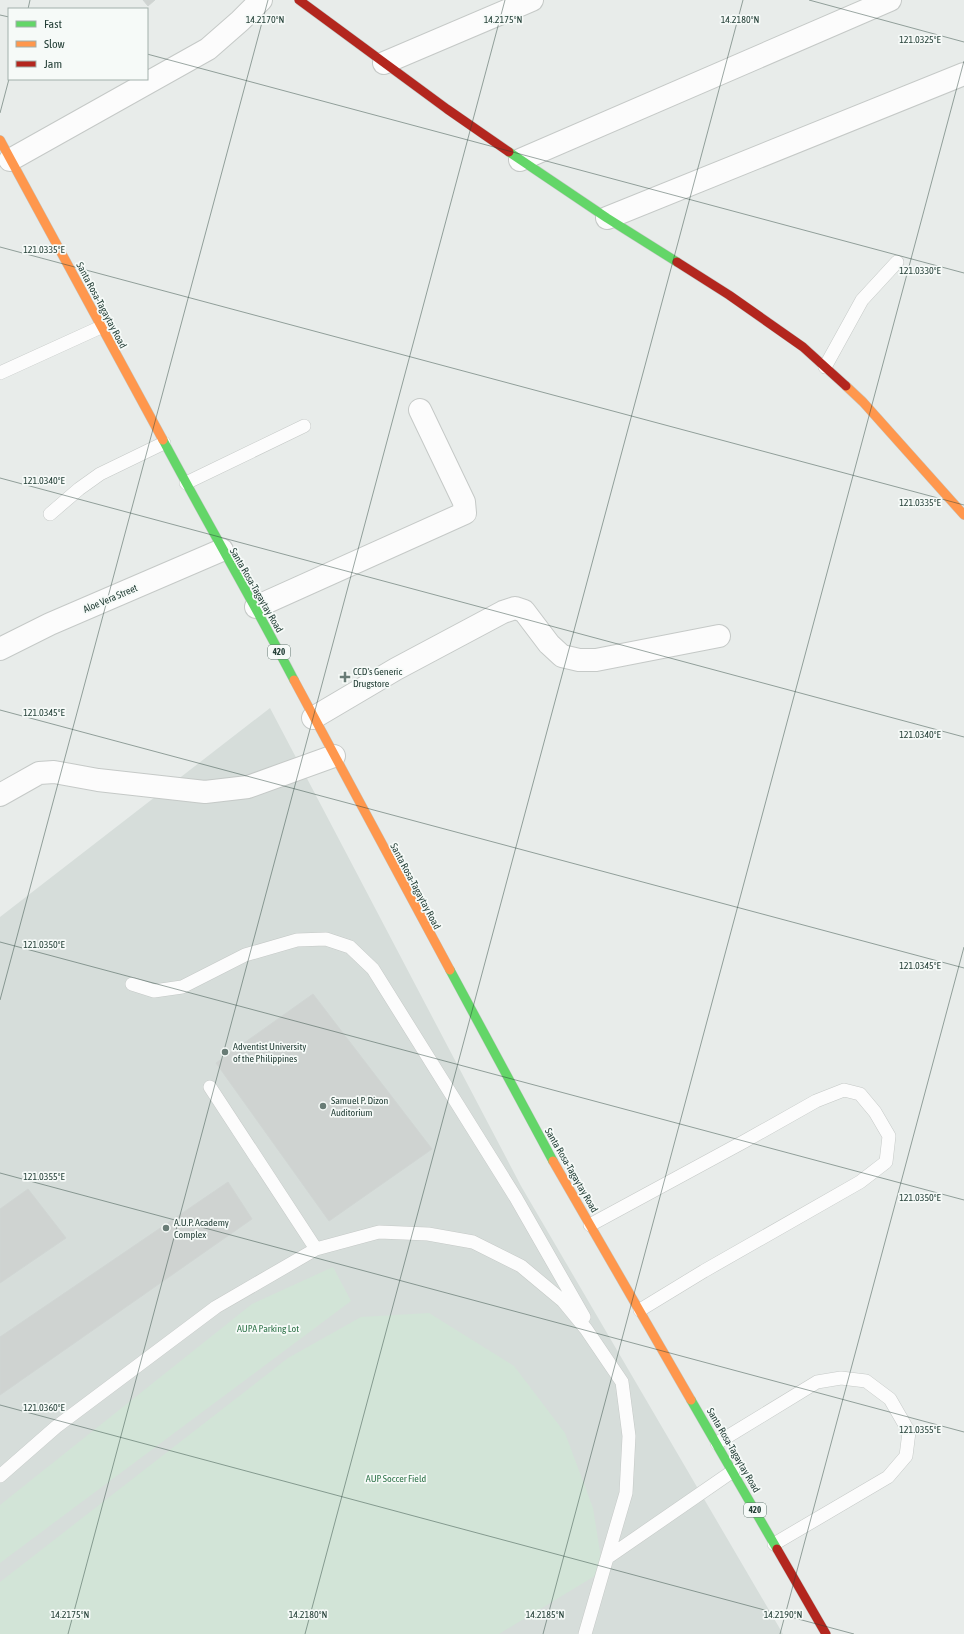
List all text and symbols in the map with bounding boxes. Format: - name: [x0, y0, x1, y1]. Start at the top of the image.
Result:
- legend: [8, 8, 148, 80]
- text: 14.2170°N: [246, 14, 284, 25]
- text: 14.2175°N: [484, 14, 522, 25]
- text: 14.2180°N: [721, 14, 759, 25]
- text: Fast: [44, 17, 62, 31]
- text: 121.0325°E: [899, 34, 942, 45]
- text: Slow: [44, 37, 65, 51]
- text: Jam: [44, 57, 62, 71]
- text: 121.0335°E: [23, 244, 66, 255]
- street label: Santa Rosa-Tagaytay Road: [74, 260, 129, 350]
- text: 121.0330°E: [899, 265, 942, 276]
- text: 121.0340°E: [23, 475, 66, 486]
- text: 121.0335°E: [899, 497, 942, 508]
- street label: Santa Rosa-Tagaytay Road: [228, 546, 285, 635]
- street label: Aloe Vera Street: [81, 582, 139, 615]
- road number: 420: [268, 645, 290, 659]
- place label: CCD's Generic Drugstore: [353, 666, 402, 689]
- marker: CCD's Generic Drugstore: [340, 672, 350, 682]
- text: 121.0345°E: [23, 707, 66, 718]
- text: 121.0340°E: [899, 729, 942, 740]
- street label: Santa Rosa-Tagaytay Road: [388, 841, 443, 931]
- text: 121.0350°E: [23, 939, 66, 950]
- text: 121.0345°E: [899, 960, 942, 971]
- place label: Adventist University of the Philippines: [233, 1041, 306, 1064]
- marker: Adventist University of the Philippines: [220, 1047, 230, 1057]
- place label: Samuel P. Dizon Auditorium: [331, 1095, 388, 1118]
- marker: Samuel P. Dizon Auditorium: [318, 1101, 328, 1111]
- street label: Santa Rosa-Tagaytay Road: [543, 1126, 600, 1215]
- text: 121.0355°E: [23, 1171, 66, 1182]
- text: 121.0350°E: [899, 1192, 942, 1203]
- place label: A.U.P. Academy Complex: [174, 1217, 229, 1240]
- marker: A.U.P. Academy Complex: [161, 1223, 171, 1233]
- park label: AUPA Parking Lot: [237, 1323, 299, 1334]
- text: 121.0360°E: [23, 1402, 66, 1413]
- street label: Santa Rosa-Tagaytay Road: [705, 1406, 762, 1495]
- text: 121.0355°E: [899, 1424, 942, 1435]
- park label: AUP Soccer Field: [366, 1473, 426, 1484]
- road number: 420: [744, 1503, 766, 1517]
- text: 14.2175°N: [51, 1609, 89, 1620]
- text: 14.2180°N: [289, 1609, 327, 1620]
- text: 14.2185°N: [526, 1609, 564, 1620]
- text: 14.2190°N: [764, 1609, 802, 1620]

